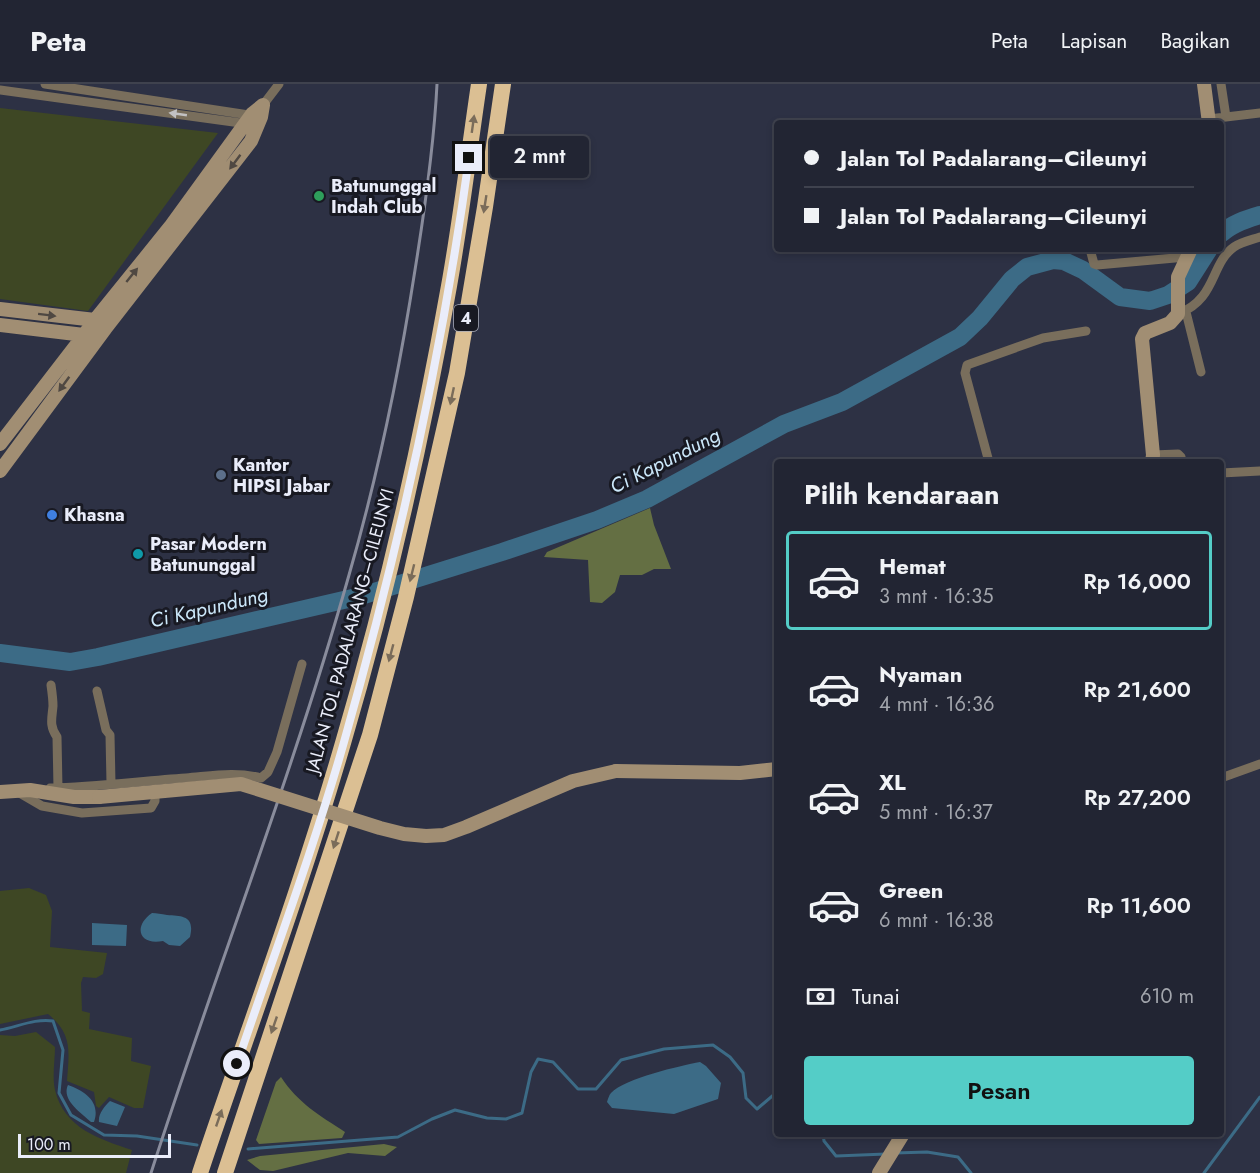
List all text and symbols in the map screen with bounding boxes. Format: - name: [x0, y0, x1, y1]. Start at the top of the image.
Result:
- text: Peta: [30, 21, 87, 62]
- text: Peta: [991, 26, 1028, 56]
- text: Lapisan: [1061, 26, 1127, 56]
- text: Bagikan: [1160, 26, 1230, 56]
- one-way arrow: [168, 109, 187, 118]
- one-way arrow: [468, 114, 478, 133]
- callout: 2 mnt: [490, 137, 589, 179]
- text: 2 mnt: [514, 142, 565, 171]
- text: Jalan Tol Padalarang–Cileunyi: [840, 142, 1147, 174]
- route end: [455, 144, 482, 171]
- one-way arrow: [229, 154, 241, 169]
- place label: Batununggal Indah Club: [331, 173, 436, 220]
- marker: Batununggal Indah Club: [312, 189, 326, 203]
- one-way arrow: [481, 195, 490, 214]
- text: Jalan Tol Padalarang–Cileunyi: [840, 200, 1147, 232]
- one-way arrow: [125, 267, 138, 283]
- road number: 4: [454, 305, 478, 331]
- one-way arrow: [38, 310, 57, 319]
- one-way arrow: [58, 375, 70, 391]
- one-way arrow: [446, 387, 456, 406]
- water label: Ci Kapundung: [605, 421, 725, 501]
- place label: Kantor HIPSI Jabar: [233, 452, 331, 499]
- marker: Kantor HIPSI Jabar: [214, 468, 228, 482]
- text: Pilih kendaraan: [804, 475, 1000, 514]
- street label: JALAN TOL PADALARANG–CILEUNYI: [299, 486, 401, 778]
- place label: Khasna: [64, 502, 125, 528]
- marker: Khasna: [45, 508, 59, 522]
- place label: Pasar Modern Batununggal: [150, 531, 267, 578]
- marker: Pasar Modern Batununggal: [131, 547, 145, 561]
- text: Hemat: [879, 550, 946, 582]
- icon: car: [807, 554, 861, 608]
- one-way arrow: [406, 564, 416, 582]
- text: Rp 16,000: [1083, 565, 1191, 597]
- water label: Ci Kapundung: [147, 580, 271, 636]
- text: 3 mnt · 16:35: [879, 582, 994, 611]
- one-way arrow: [386, 644, 395, 662]
- text: Nyaman: [879, 658, 962, 690]
- icon: car: [807, 662, 861, 716]
- text: Rp 21,600: [1083, 673, 1191, 705]
- text: 4 mnt · 16:36: [879, 690, 995, 719]
- text: XL: [879, 766, 906, 798]
- icon: car: [807, 770, 861, 824]
- text: Rp 27,200: [1084, 781, 1191, 813]
- text: 5 mnt · 16:37: [879, 798, 993, 827]
- one-way arrow: [331, 831, 340, 849]
- text: Green: [879, 874, 943, 906]
- icon: car: [807, 878, 861, 932]
- text: Rp 11,600: [1087, 889, 1191, 921]
- text: 6 mnt · 16:38: [879, 906, 994, 935]
- icon: cash: [804, 980, 837, 1013]
- text: Tunai: [852, 980, 900, 1012]
- text: 610 m: [1140, 982, 1194, 1011]
- one-way arrow: [269, 1016, 279, 1034]
- route start: [223, 1050, 250, 1077]
- button: Pesan: [804, 1056, 1194, 1125]
- one-way arrow: [214, 1109, 224, 1127]
- scale bar: [18, 1131, 171, 1158]
- text: 100 m: [27, 1133, 71, 1156]

